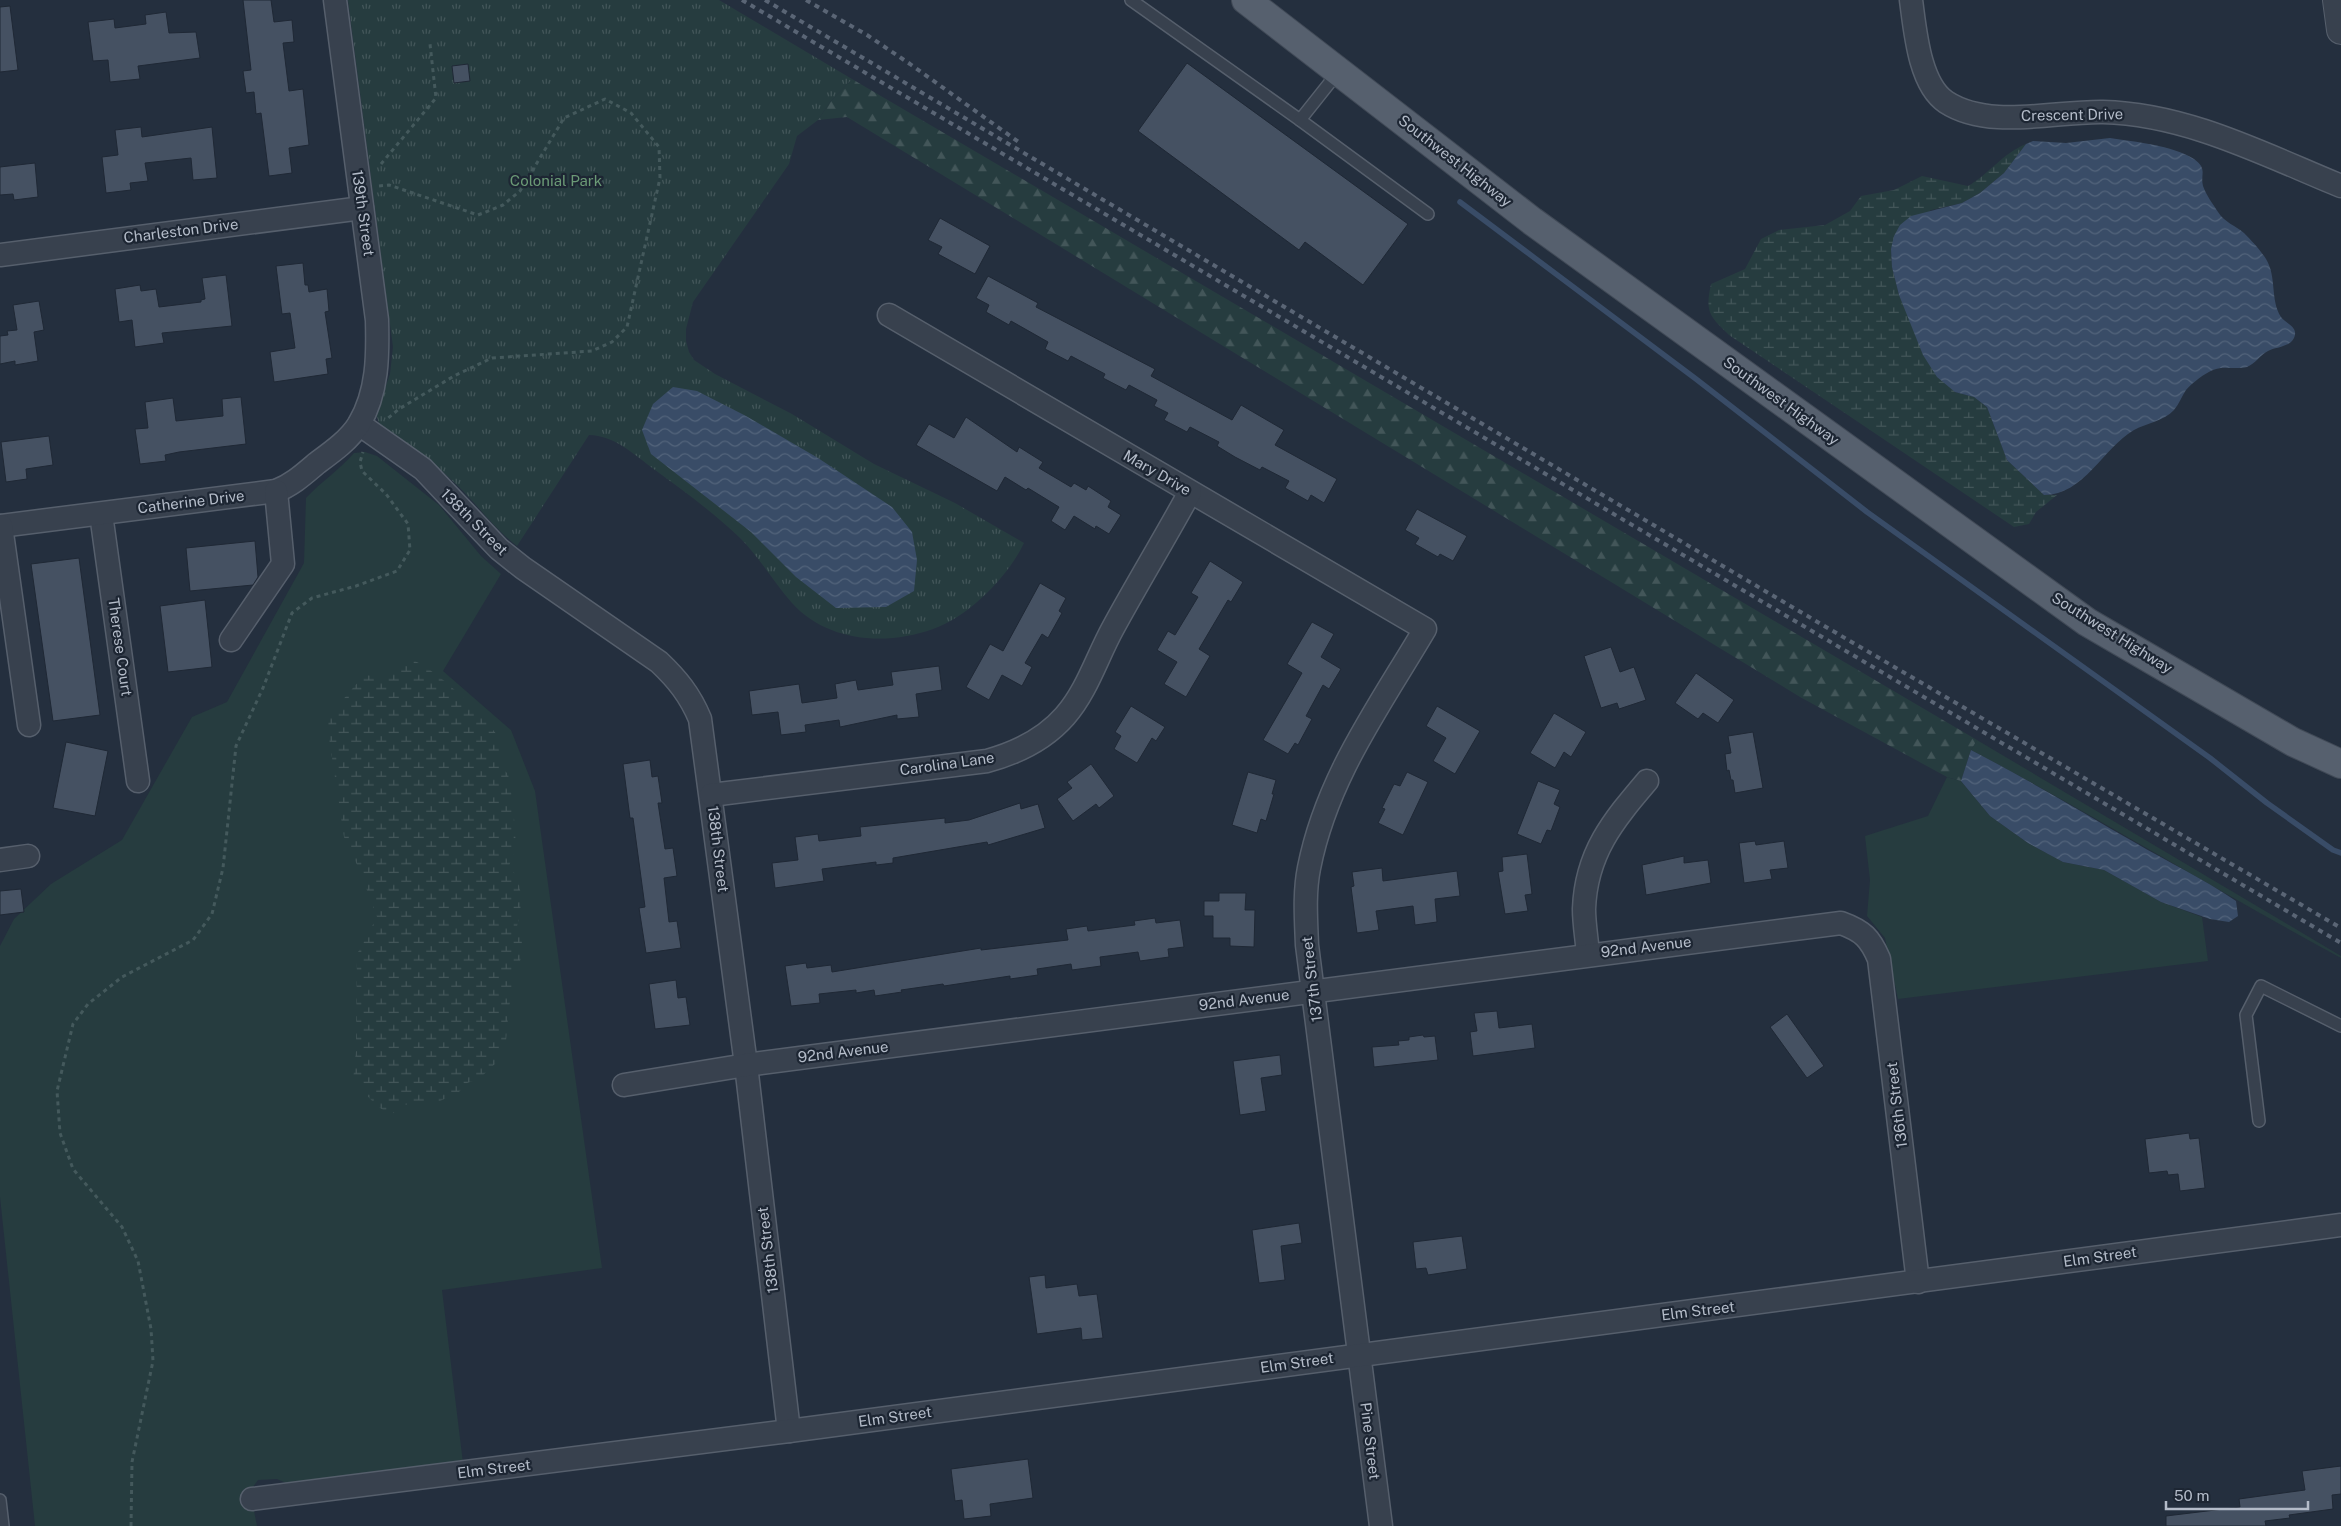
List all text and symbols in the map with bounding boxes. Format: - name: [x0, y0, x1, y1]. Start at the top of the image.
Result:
- street label: Crescent Drive: [2021, 105, 2123, 124]
- street label: Southwest Highway: [1395, 111, 1515, 210]
- street label: 139th Street: [349, 169, 378, 257]
- park label: Colonial Park: [510, 172, 602, 189]
- street label: Charleston Drive: [123, 215, 239, 246]
- street label: Southwest Highway: [1720, 353, 1842, 448]
- street label: Mary Drive: [1120, 446, 1194, 499]
- street label: 138th Street: [438, 485, 511, 559]
- street label: Catherine Drive: [137, 487, 245, 516]
- street label: Southwest Highway: [2049, 589, 2176, 677]
- street label: Therese Court: [105, 597, 136, 697]
- street label: Carolina Lane: [898, 748, 995, 779]
- street label: 138th Street: [705, 805, 732, 893]
- street label: 92nd Avenue: [1600, 933, 1692, 960]
- street label: 137th Street: [1298, 935, 1325, 1023]
- street label: 92nd Avenue: [1198, 986, 1290, 1013]
- street label: 92nd Avenue: [797, 1038, 889, 1065]
- street label: 136th Street: [1883, 1061, 1910, 1149]
- street label: 138th Street: [754, 1206, 781, 1294]
- street label: Elm Street: [2062, 1243, 2138, 1270]
- street label: Elm Street: [1660, 1298, 1736, 1323]
- street label: Elm Street: [1259, 1349, 1335, 1376]
- street label: Pine Street: [1357, 1401, 1384, 1481]
- street label: Elm Street: [857, 1403, 933, 1430]
- street label: Elm Street: [456, 1456, 532, 1481]
- scale bar: [2166, 1478, 2308, 1510]
- text: 50 m: [2174, 1487, 2209, 1504]

